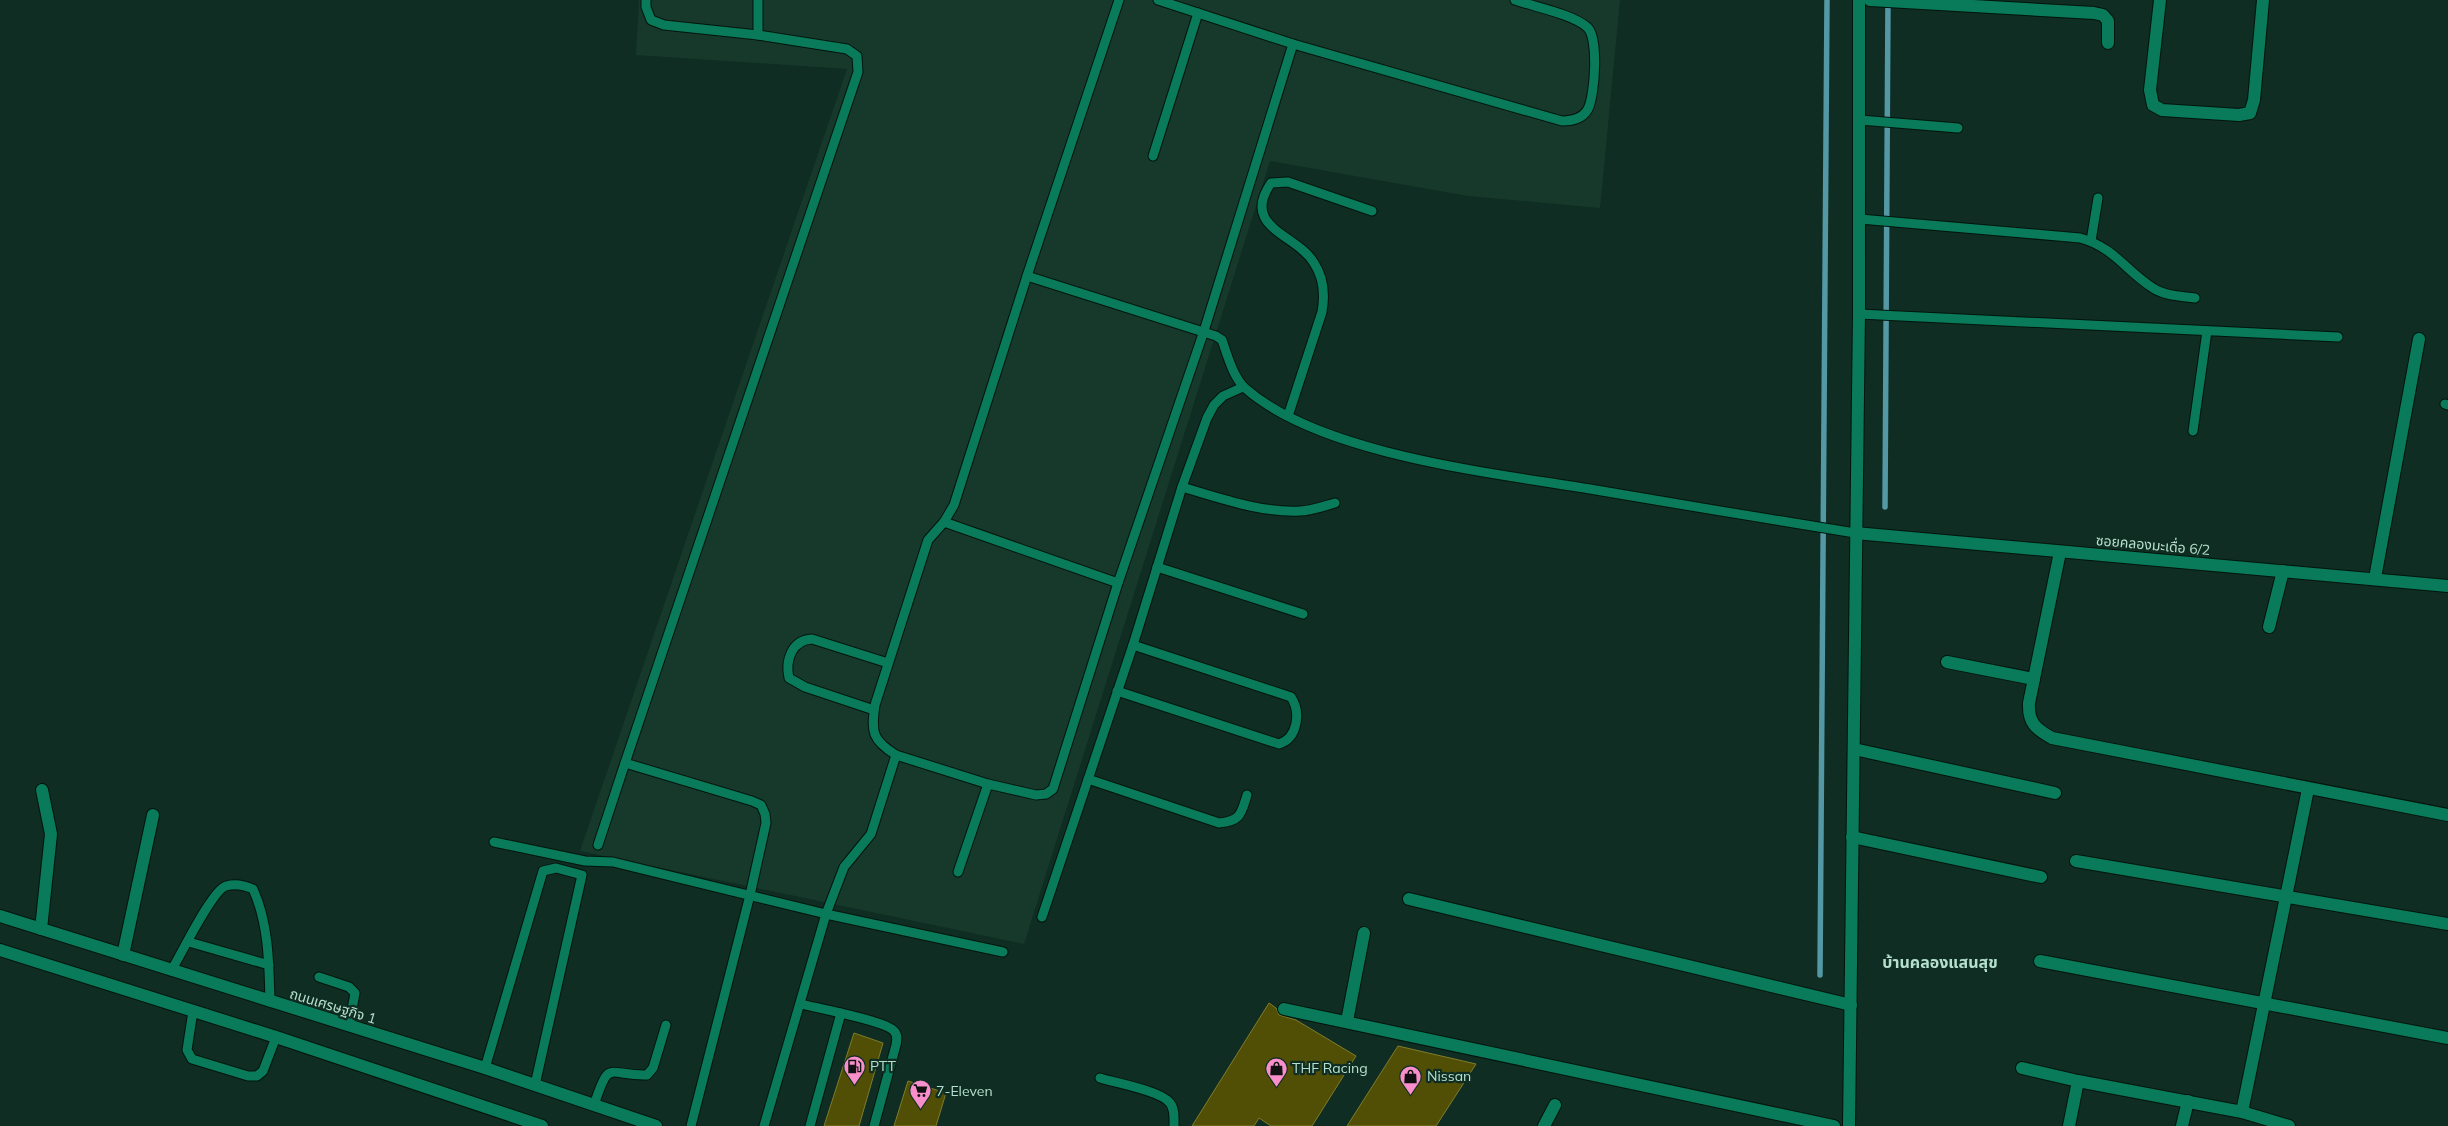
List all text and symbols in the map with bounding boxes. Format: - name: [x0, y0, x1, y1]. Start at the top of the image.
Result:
- street label: ซอยคลองมะเดื่อ 6/2: [2095, 530, 2211, 559]
- district label: บ้านคลองแสนสุข: [1882, 952, 1998, 972]
- street label: ถนนเศรษฐกิจ 1: [287, 984, 379, 1028]
- fuel station icon: PTT: [842, 1054, 866, 1085]
- shop icon: THF Racing: [1264, 1056, 1288, 1087]
- place label: PTT: [870, 1057, 896, 1075]
- place label: THF Racing: [1292, 1059, 1368, 1077]
- shop icon: Nissan: [1399, 1064, 1423, 1095]
- place label: Nissan: [1427, 1067, 1471, 1085]
- supermarket icon: 7-Eleven: [908, 1079, 932, 1110]
- place label: 7-Eleven: [936, 1082, 993, 1100]

